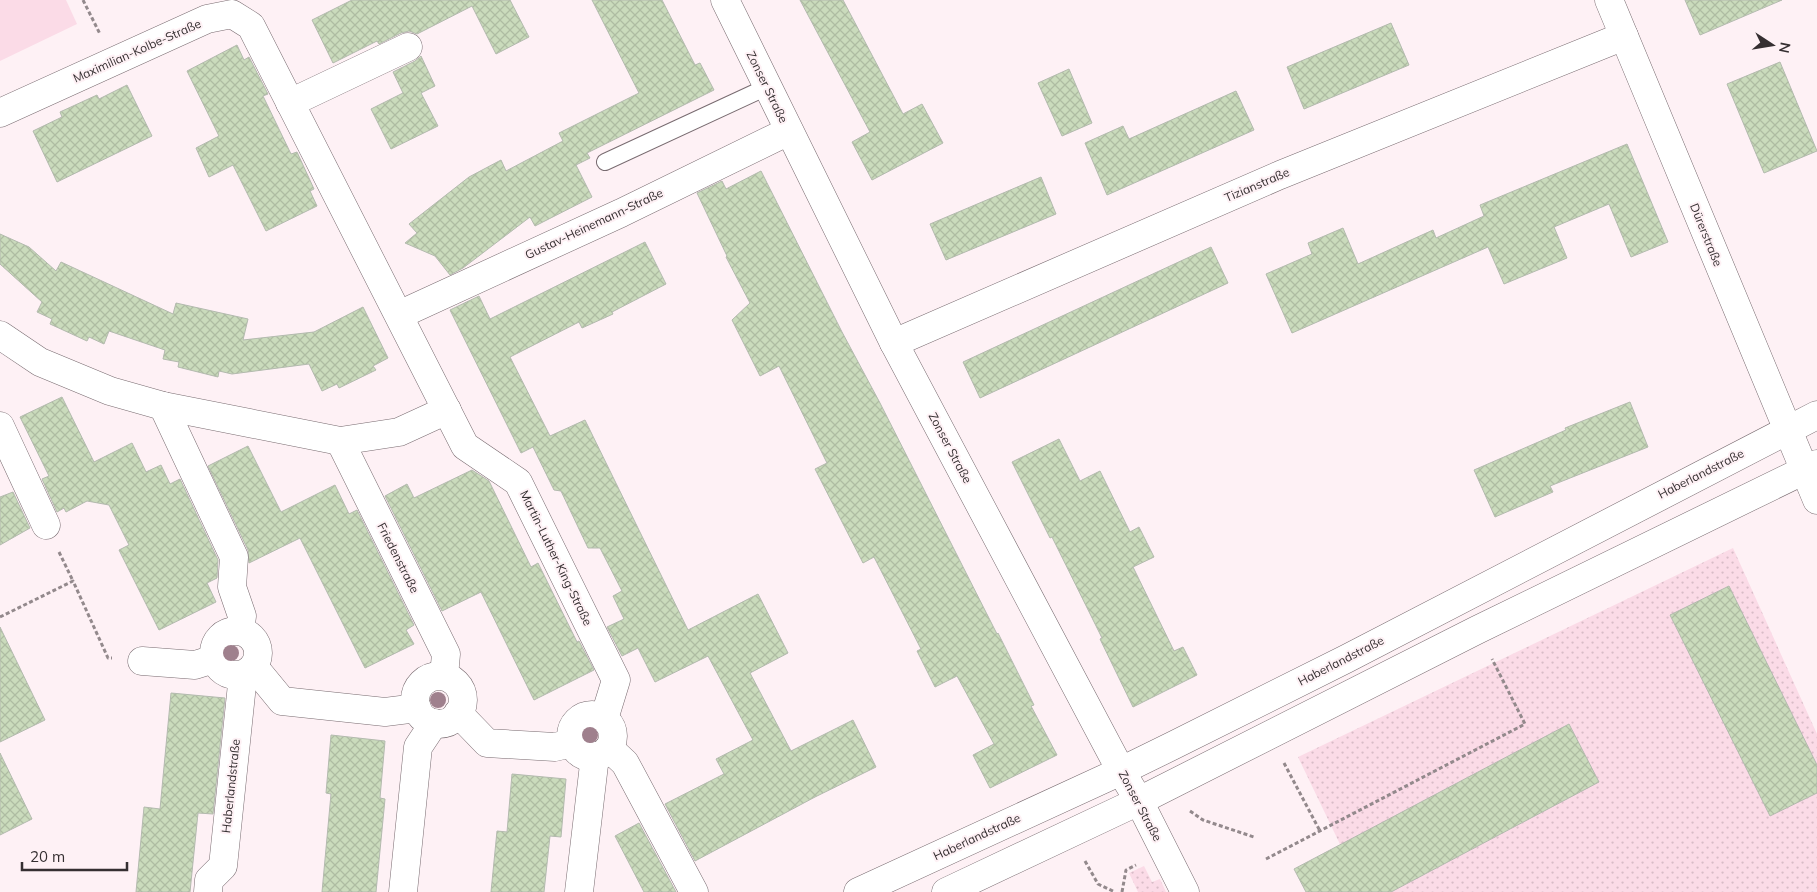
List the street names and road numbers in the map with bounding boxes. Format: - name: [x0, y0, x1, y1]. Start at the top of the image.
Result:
- street label: Maximilian-Kolbe-Straße: [70, 16, 203, 86]
- street label: Zonser Straße: [744, 48, 791, 125]
- street label: Tizianstraße: [1222, 164, 1292, 205]
- street label: Gustav-Heinemann-Straße: [522, 185, 665, 262]
- street label: Dürerstraße: [1687, 201, 1726, 269]
- street label: Zonser Straße: [925, 410, 975, 486]
- street label: Haberlandstraße: [1655, 445, 1746, 502]
- street label: Martin-Luther-King-Straße: [517, 488, 596, 628]
- street label: Friedenstraße: [374, 520, 423, 595]
- street label: Haberlandstraße: [1295, 632, 1386, 689]
- street label: Haberlandstraße: [218, 738, 243, 834]
- street label: Zonser Straße: [1115, 768, 1165, 844]
- street label: Haberlandstraße: [931, 810, 1023, 863]

